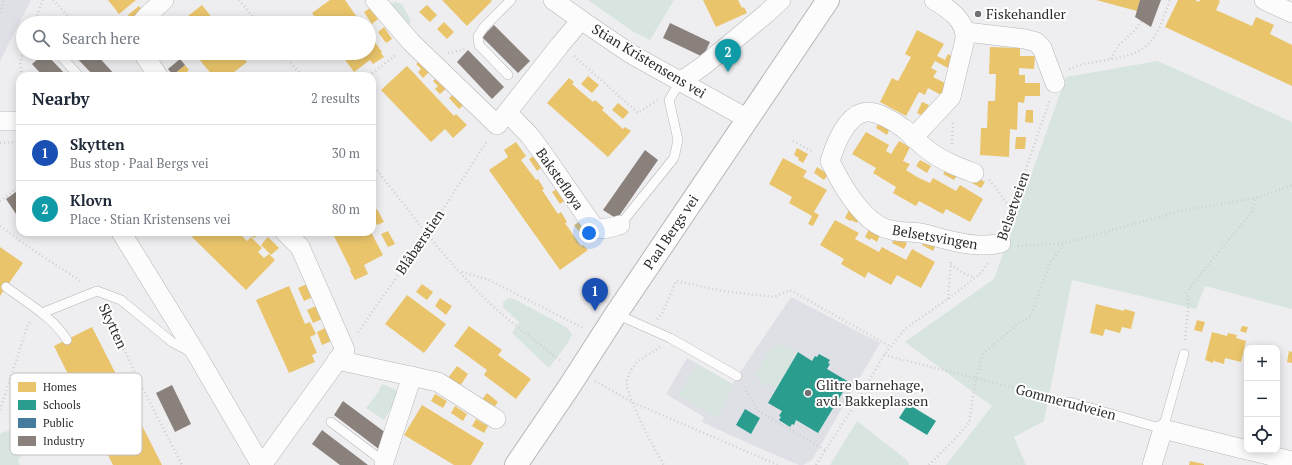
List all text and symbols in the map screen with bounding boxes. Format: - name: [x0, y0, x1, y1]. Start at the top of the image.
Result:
- place label: Fiskehandler: [986, 4, 1067, 23]
- marker: Fiskehandler: [973, 9, 983, 19]
- search box: [16, 16, 376, 60]
- street label: Stian Kristensens vei: [589, 19, 710, 102]
- icon: search: [30, 27, 52, 49]
- text: Search here: [62, 28, 140, 48]
- pin: 2: [715, 39, 741, 72]
- text: Nearby: [32, 87, 90, 110]
- text: 2 results: [311, 89, 360, 107]
- text: Skytten: [70, 134, 125, 154]
- text: 1: [41, 144, 49, 162]
- text: 30 m: [332, 144, 360, 162]
- street label: Bakstefløya: [532, 144, 589, 213]
- text: Bus stop · Paal Bergs vei: [70, 154, 209, 172]
- street label: Belsetveien: [992, 168, 1033, 243]
- text: Klovn: [70, 190, 112, 210]
- street label: Paal Bergs vei: [639, 191, 703, 273]
- text: 2: [41, 200, 49, 218]
- text: 80 m: [332, 200, 360, 218]
- street label: Blåbærstien: [391, 205, 449, 278]
- text: Place · Stian Kristensens vei: [70, 210, 231, 228]
- street label: Belsetsvingen: [891, 220, 980, 253]
- your location: [579, 223, 599, 243]
- pin: 1: [582, 278, 608, 311]
- street label: Skytten: [95, 300, 132, 352]
- map controls: [1244, 345, 1280, 453]
- button: +: [1244, 345, 1280, 381]
- legend: [10, 373, 142, 455]
- place label: Glitre barnehage, avd. Bakkeplassen: [816, 375, 929, 410]
- street label: Gommerudveien: [1014, 379, 1119, 424]
- text: Homes: [43, 380, 77, 394]
- button: −: [1244, 381, 1280, 417]
- marker: Glitre barnehage, avd. Bakkeplassen: [803, 388, 813, 398]
- text: Schools: [43, 398, 81, 412]
- text: Public: [43, 416, 74, 430]
- button: locate: [1244, 417, 1280, 453]
- text: Industry: [43, 434, 85, 448]

